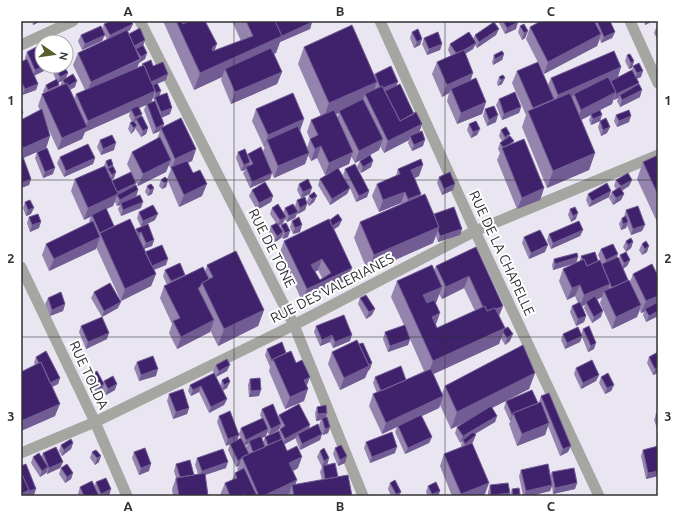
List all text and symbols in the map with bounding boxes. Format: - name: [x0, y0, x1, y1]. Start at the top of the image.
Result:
- text: A: [123, 4, 133, 18]
- text: B: [336, 4, 345, 18]
- text: C: [547, 4, 556, 18]
- north arrow: [34, 34, 74, 74]
- text: N: [57, 51, 71, 62]
- text: 1: [7, 93, 15, 107]
- text: 1: [664, 93, 672, 107]
- street label: RUE DE LA CHAPELLE: [466, 188, 538, 318]
- street label: RUE DE TONE: [245, 206, 299, 290]
- street label: RUE DES VALERIANES: [268, 250, 396, 326]
- text: 2: [7, 251, 15, 265]
- text: 2: [664, 251, 672, 265]
- street label: RUE TOLDA: [66, 338, 112, 412]
- text: 3: [7, 409, 15, 423]
- text: 3: [664, 409, 672, 423]
- text: A: [123, 499, 133, 513]
- text: B: [336, 499, 345, 513]
- text: C: [547, 499, 556, 513]

